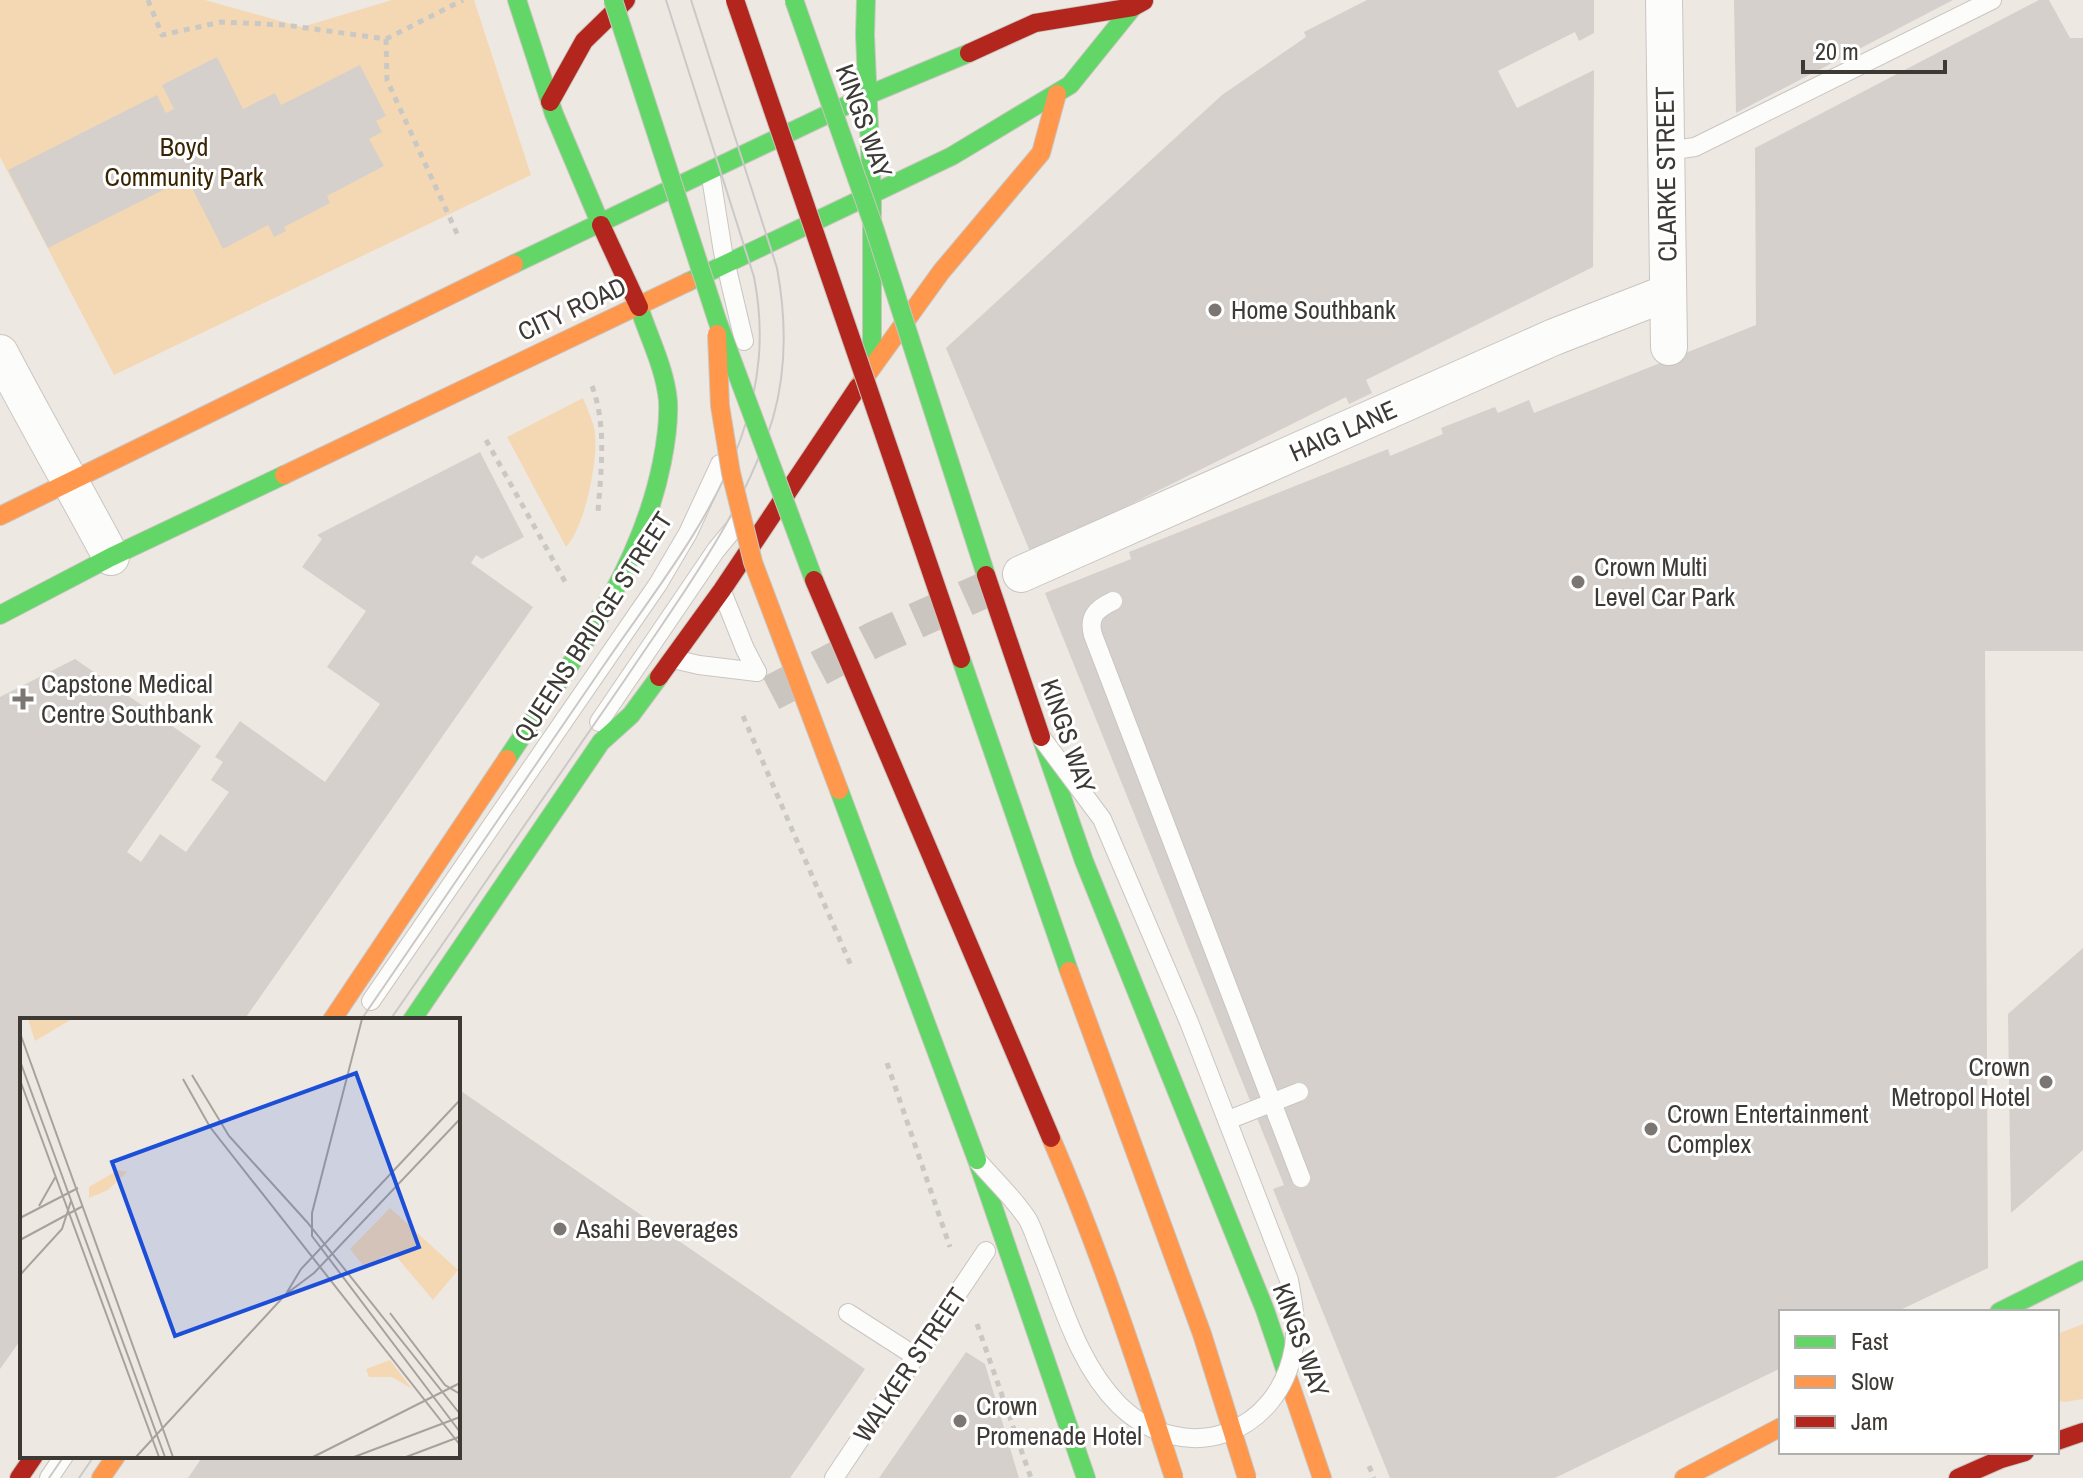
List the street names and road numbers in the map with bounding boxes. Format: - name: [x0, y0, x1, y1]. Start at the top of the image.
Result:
- street label: KINGS WAY: [828, 59, 901, 183]
- street label: CLARKE STREET: [1646, 86, 1685, 262]
- street label: CITY ROAD: [512, 268, 632, 349]
- street label: HAIG LANE: [1284, 391, 1402, 470]
- street label: QUEENS BRIDGE STREET: [505, 505, 680, 749]
- street label: KINGS WAY: [1033, 674, 1105, 798]
- street label: KINGS WAY: [1265, 1278, 1338, 1402]
- street label: WALKER STREET: [845, 1281, 974, 1449]

